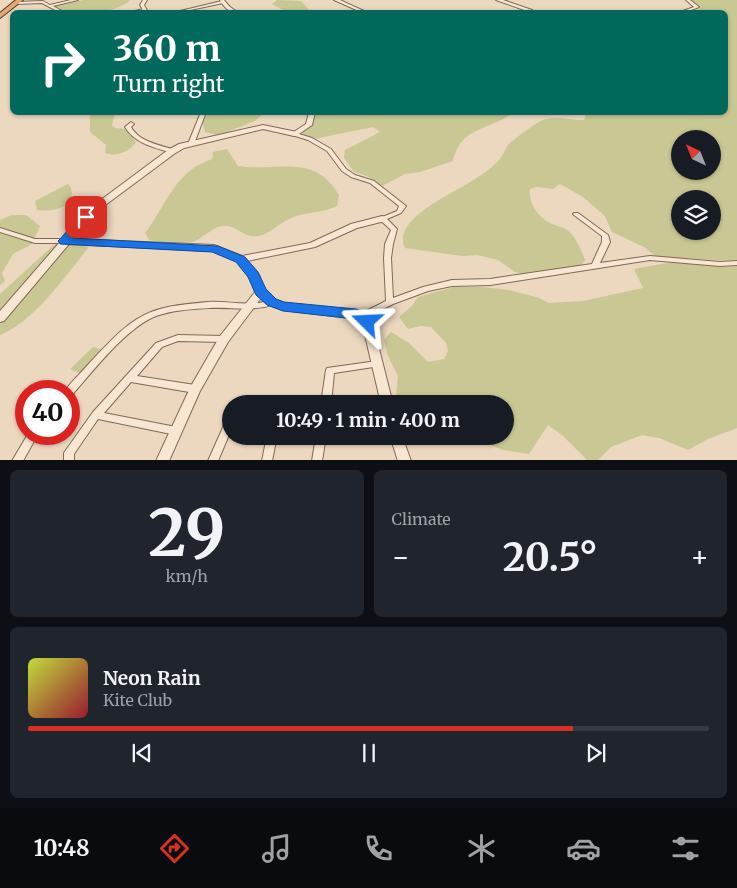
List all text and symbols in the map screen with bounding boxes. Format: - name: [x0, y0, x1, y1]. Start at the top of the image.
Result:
- text: 360 m: [113, 27, 221, 71]
- icon: right: [30, 30, 95, 95]
- text: Turn right: [113, 70, 224, 98]
- north arrow: [671, 130, 721, 180]
- map controls: [671, 130, 721, 240]
- button: layers: [671, 190, 721, 240]
- pin: [65, 196, 107, 238]
- icon: arrive: [72, 203, 100, 231]
- position arrow: [340, 295, 392, 347]
- speed limit sign: 40: [15, 380, 80, 445]
- text: 10:49 · 1 min · 400 m: [276, 408, 460, 432]
- text: 29: [148, 492, 225, 574]
- text: Climate: [392, 509, 451, 529]
- text: 20.5°: [503, 534, 598, 581]
- text: −: [392, 539, 410, 575]
- text: +: [690, 539, 709, 575]
- text: km/h: [166, 566, 208, 586]
- text: Neon Rain: [103, 666, 201, 690]
- text: Kite Club: [103, 690, 172, 710]
- icon: previous: [128, 739, 156, 767]
- icon: pause: [355, 739, 383, 767]
- icon: next: [582, 739, 610, 767]
- icon: directions: [157, 831, 192, 866]
- icon: music: [259, 831, 294, 866]
- icon: phone: [361, 831, 396, 866]
- icon: climate: [464, 831, 499, 866]
- icon: car: [566, 831, 601, 866]
- icon: filters: [668, 831, 703, 866]
- text: 10:48: [34, 834, 90, 862]

